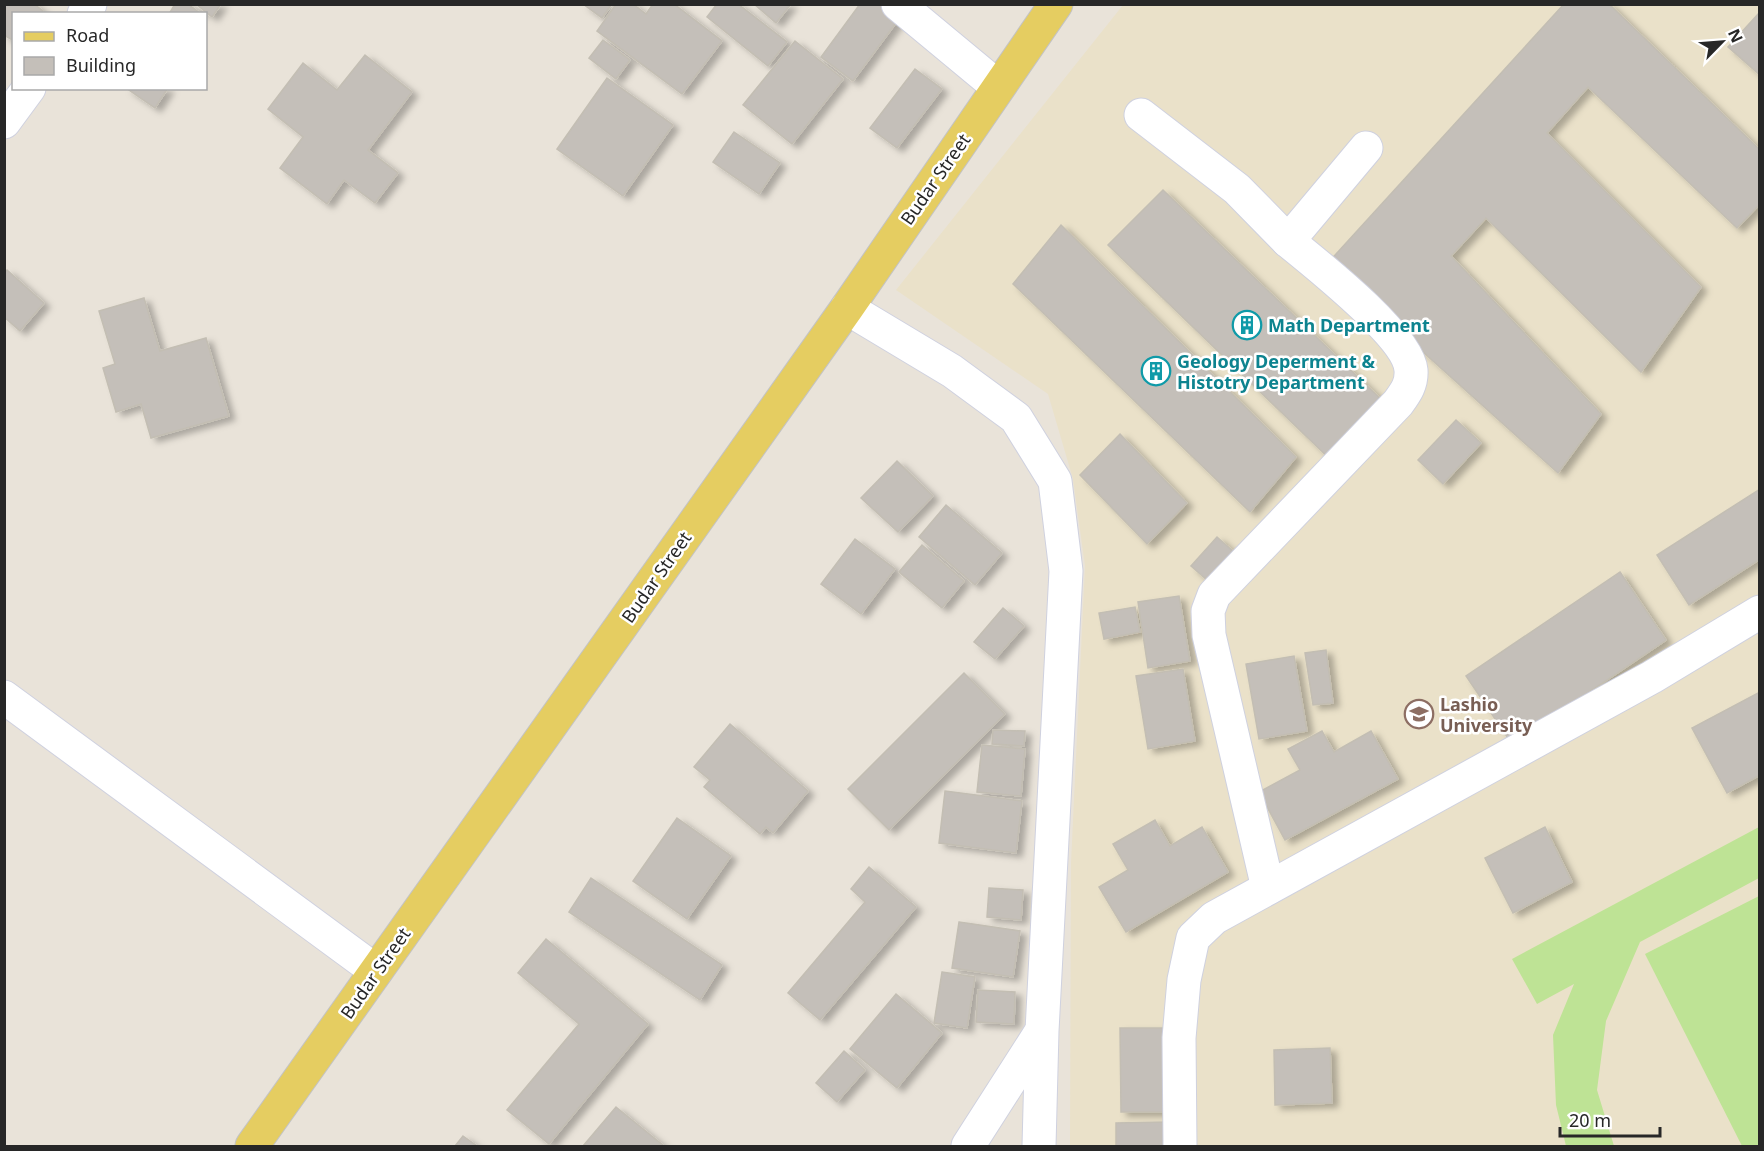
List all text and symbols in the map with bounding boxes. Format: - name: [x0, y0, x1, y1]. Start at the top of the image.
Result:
- legend: [12, 12, 207, 90]
- north arrow: [1692, 12, 1752, 72]
- text: Road: [66, 23, 109, 47]
- text: N: [1723, 25, 1748, 46]
- text: Building: [66, 53, 136, 77]
- street label: Budar Street: [895, 128, 976, 229]
- building icon: Math Department: [1231, 309, 1263, 341]
- place label: Math Department: [1268, 313, 1430, 337]
- place label: Geology Deperment & Histotry Department: [1177, 349, 1376, 394]
- building icon: Geology Deperment & Histotry Department: [1140, 355, 1172, 387]
- street label: Budar Street: [616, 526, 697, 627]
- place label: Lashio University: [1440, 692, 1533, 737]
- school or university icon: Lashio University: [1403, 698, 1435, 730]
- street label: Budar Street: [335, 922, 416, 1023]
- scale bar: [1560, 1100, 1660, 1138]
- text: 20 m: [1569, 1108, 1611, 1132]

